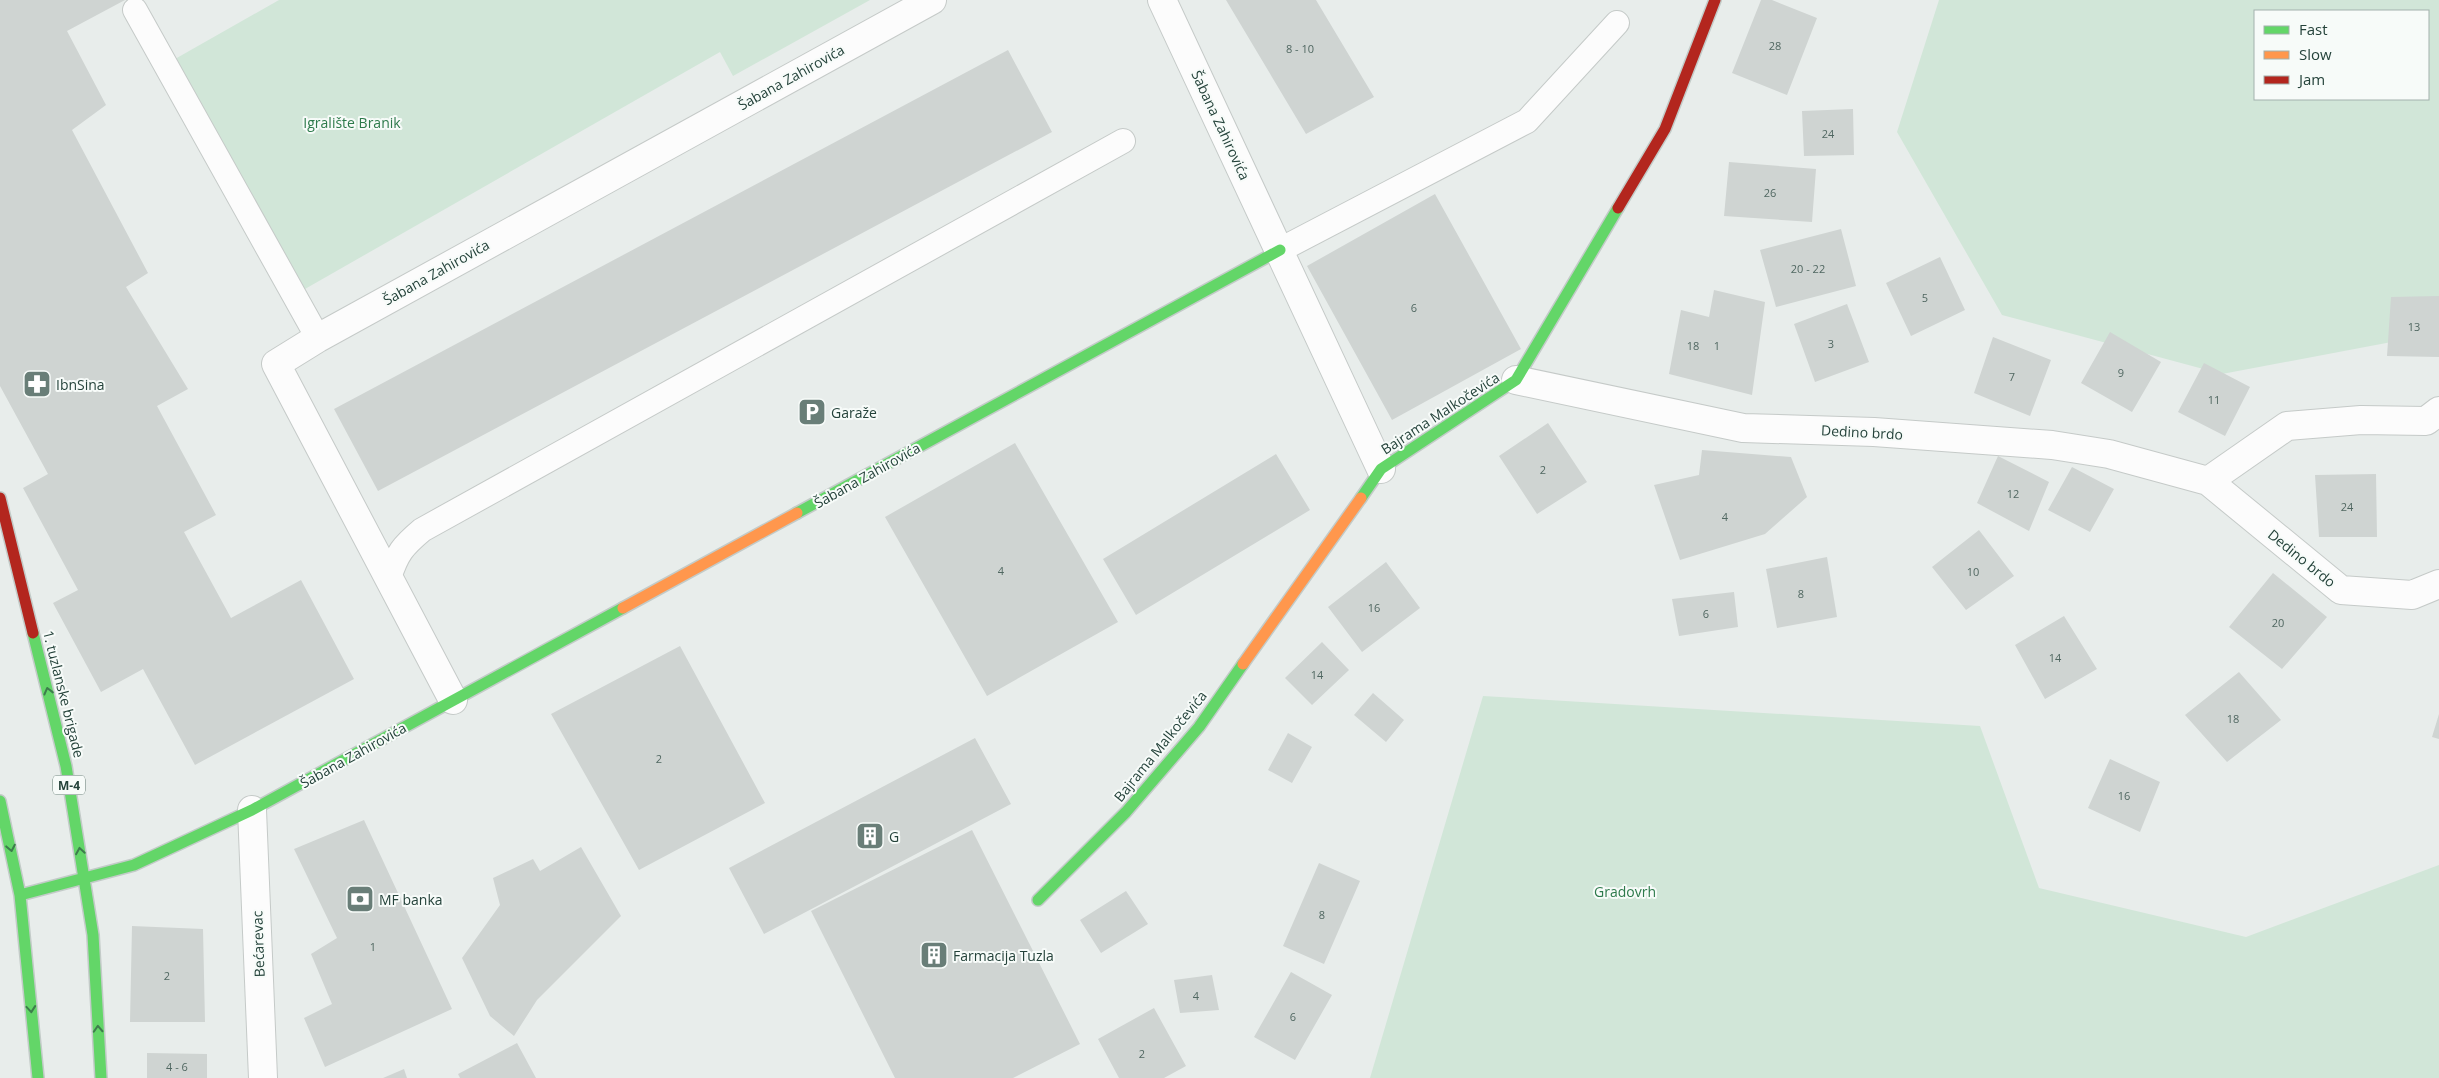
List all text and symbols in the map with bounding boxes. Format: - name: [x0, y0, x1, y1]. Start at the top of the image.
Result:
- legend: [2254, 10, 2429, 100]
- text: Fast: [2299, 19, 2328, 39]
- house number: 28: [1769, 38, 1781, 53]
- street label: Šabana Zahirovića: [734, 40, 848, 114]
- house number: 8 - 10: [1286, 41, 1314, 56]
- text: Slow: [2299, 44, 2332, 64]
- street label: Šabana Zahirovića: [1187, 67, 1255, 183]
- text: Jam: [2297, 69, 2325, 89]
- park label: Igralište Branik: [303, 113, 401, 132]
- house number: 24: [1822, 126, 1835, 141]
- house number: 26: [1764, 185, 1776, 200]
- street label: Šabana Zahirovića: [379, 235, 493, 309]
- house number: 20 - 22: [1791, 261, 1825, 276]
- house number: 5: [1922, 290, 1928, 305]
- house number: 6: [1411, 300, 1417, 315]
- house number: 13: [2408, 319, 2420, 334]
- house number: 3: [1828, 336, 1834, 351]
- house number: 18: [1687, 338, 1699, 353]
- house number: 1: [1714, 338, 1720, 353]
- house number: 9: [2118, 365, 2124, 380]
- street label: Bajrama Malkočevića: [1377, 368, 1503, 458]
- pharmacy icon: IbnSina: [22, 369, 52, 399]
- house number: 7: [2009, 369, 2015, 384]
- place label: IbnSina: [56, 375, 105, 394]
- house number: 11: [2208, 392, 2220, 407]
- parking icon: Garaže: [797, 397, 827, 427]
- place label: Garaže: [831, 403, 877, 422]
- street label: Dedino brdo: [1821, 420, 1903, 444]
- street label: Šabana Zahirovića: [810, 438, 924, 512]
- house number: 2: [1540, 462, 1546, 477]
- house number: 12: [2007, 486, 2019, 501]
- house number: 24: [2341, 499, 2354, 514]
- house number: 4: [1722, 509, 1729, 524]
- street label: Dedino brdo: [2264, 525, 2340, 591]
- house number: 4: [998, 563, 1005, 578]
- house number: 10: [1967, 564, 1979, 579]
- house number: 8: [1798, 586, 1804, 601]
- house number: 16: [1368, 600, 1380, 615]
- house number: 6: [1703, 606, 1709, 621]
- house number: 20: [2272, 615, 2284, 630]
- street label: 1. tuzlanske brigade: [39, 628, 89, 760]
- house number: 14: [2049, 650, 2062, 665]
- house number: 14: [1311, 667, 1324, 682]
- one-way arrow: [43, 687, 54, 696]
- street label: Bajrama Malkočevića: [1109, 687, 1211, 805]
- house number: 18: [2227, 711, 2239, 726]
- street label: Šabana Zahirovića: [296, 718, 410, 792]
- house number: 2: [656, 751, 662, 766]
- road number: M-4: [53, 776, 85, 794]
- house number: 16: [2118, 788, 2130, 803]
- building icon: G: [855, 821, 885, 851]
- place label: G: [889, 827, 899, 846]
- one-way arrow: [6, 844, 16, 852]
- one-way arrow: [75, 846, 85, 855]
- park label: Gradovrh: [1594, 882, 1656, 901]
- bank icon: MF banka: [345, 884, 375, 914]
- place label: MF banka: [379, 890, 443, 909]
- house number: 8: [1319, 907, 1325, 922]
- street label: Bećarevac: [247, 910, 269, 978]
- house number: 1: [370, 939, 376, 954]
- building icon: Farmacija Tuzla: [919, 940, 949, 970]
- place label: Farmacija Tuzla: [953, 946, 1054, 965]
- house number: 2: [164, 968, 170, 983]
- house number: 4: [1193, 988, 1200, 1003]
- one-way arrow: [25, 1005, 36, 1013]
- house number: 6: [1290, 1009, 1296, 1024]
- one-way arrow: [93, 1025, 104, 1033]
- house number: 2: [1139, 1046, 1145, 1061]
- house number: 4 - 6: [166, 1059, 188, 1074]

